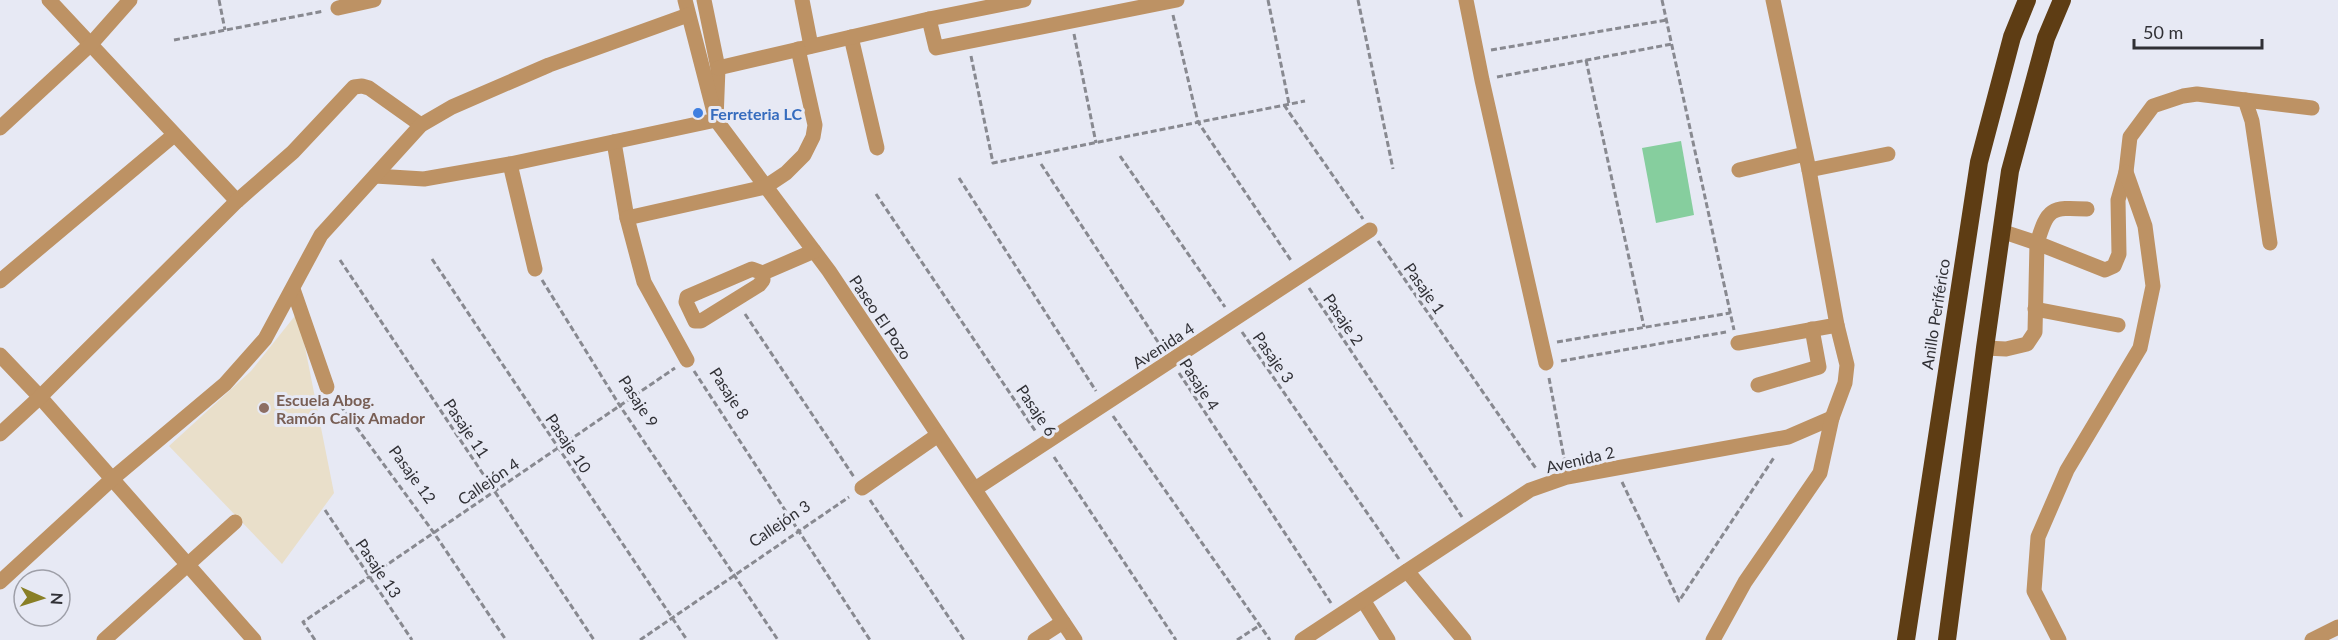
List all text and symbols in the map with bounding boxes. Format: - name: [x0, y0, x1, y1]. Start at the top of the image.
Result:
- scale bar: [2134, 12, 2262, 50]
- text: 50 m: [2143, 21, 2183, 43]
- place label: Ferreteria LC: [710, 104, 802, 123]
- marker: Ferreteria LC: [691, 106, 705, 120]
- street label: Anillo Periférico: [1917, 257, 1953, 371]
- street label: Pasaje 1: [1401, 259, 1449, 317]
- street label: Paseo El Pozo: [846, 271, 916, 363]
- street label: Pasaje 2: [1320, 290, 1368, 348]
- street label: Avenida 4: [1129, 318, 1197, 372]
- street label: Pasaje 3: [1250, 328, 1298, 386]
- street label: Pasaje 4: [1176, 355, 1224, 413]
- street label: Pasaje 8: [706, 364, 754, 422]
- street label: Pasaje 9: [615, 372, 663, 430]
- street label: Pasaje 6: [1013, 381, 1061, 439]
- place label: Escuela Abog. Ramón Calix Amador: [276, 390, 425, 427]
- street label: Pasaje 11: [440, 395, 494, 461]
- marker: Escuela Abog. Ramón Calix Amador: [257, 401, 271, 415]
- street label: Pasaje 10: [542, 410, 596, 476]
- street label: Pasaje 12: [386, 441, 440, 507]
- street label: Avenida 2: [1544, 442, 1616, 476]
- street label: Callejón 4: [454, 454, 522, 508]
- street label: Callejón 3: [745, 496, 813, 550]
- street label: Pasaje 13: [352, 535, 406, 601]
- north arrow: [12, 568, 72, 628]
- text: N: [48, 592, 67, 605]

